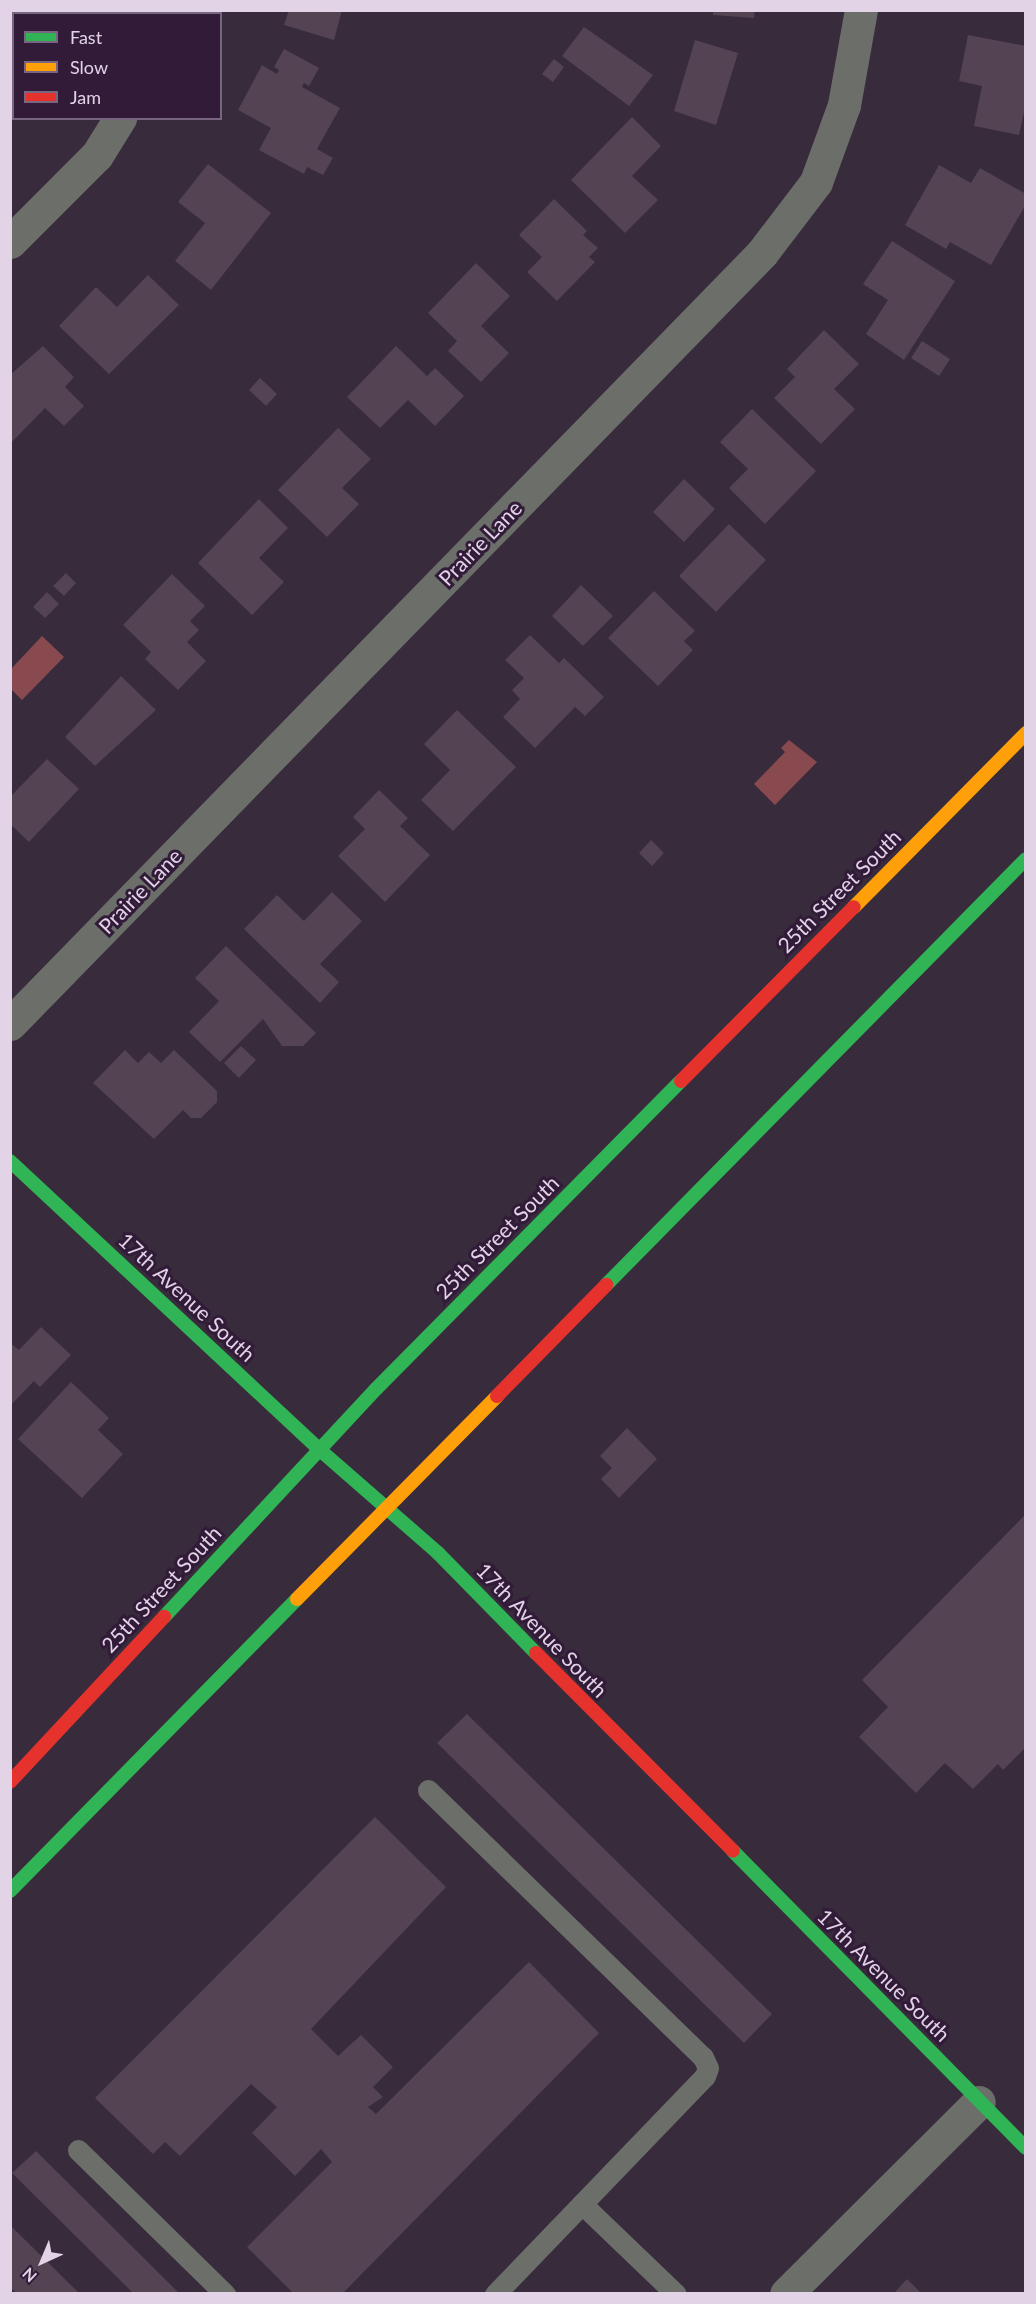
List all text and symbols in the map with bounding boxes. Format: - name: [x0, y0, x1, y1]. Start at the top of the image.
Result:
- legend: [12, 12, 222, 120]
- text: Fast: [70, 26, 102, 48]
- text: Slow: [70, 56, 108, 78]
- text: Jam: [70, 86, 101, 108]
- street label: Prairie Lane: [433, 495, 527, 591]
- street label: 25th Street South: [772, 824, 906, 958]
- street label: Prairie Lane: [93, 843, 187, 939]
- street label: 25th Street South: [430, 1170, 564, 1304]
- street label: 17th Avenue South: [113, 1227, 261, 1367]
- street label: 25th Street South: [96, 1520, 226, 1658]
- street label: 17th Avenue South: [471, 1557, 613, 1703]
- street label: 17th Avenue South: [812, 1903, 956, 2047]
- north arrow: [12, 2232, 72, 2292]
- text: N: [18, 2264, 40, 2286]

